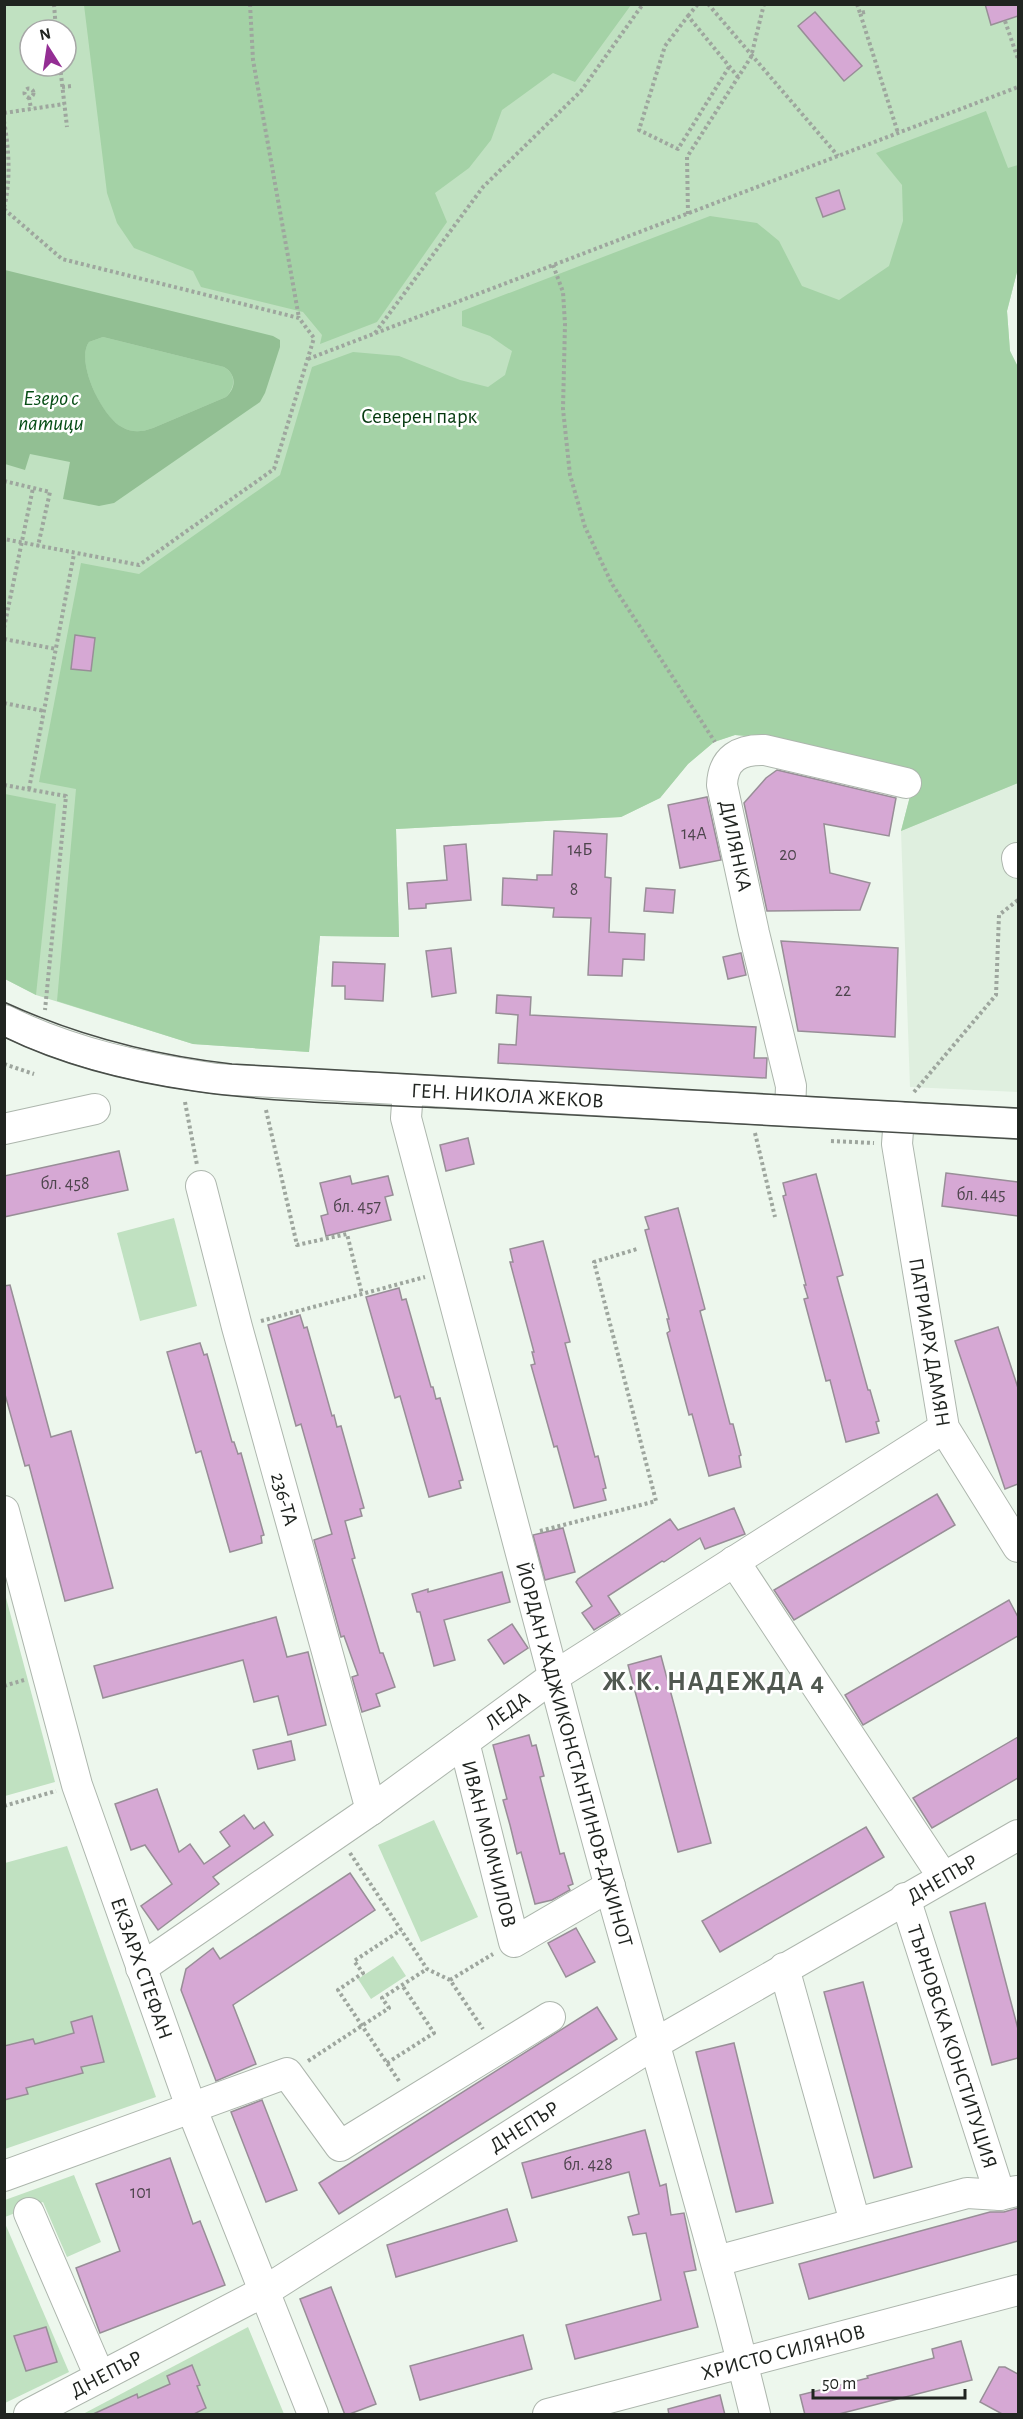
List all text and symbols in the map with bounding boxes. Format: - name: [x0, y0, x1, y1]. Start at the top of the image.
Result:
- north arrow: [18, 18, 78, 78]
- text: N: [38, 25, 52, 43]
- water label: Езеро с патици: [18, 387, 84, 434]
- park label: Северен парк: [361, 406, 477, 427]
- street label: ДИЛЯНКА: [716, 799, 755, 894]
- house number: 14А: [681, 825, 707, 843]
- house number: 14Б: [567, 841, 593, 859]
- house number: 20: [779, 846, 797, 864]
- house number: 8: [570, 881, 578, 899]
- house number: 22: [835, 982, 851, 1000]
- street label: ГЕН. НИКОЛА ЖЕКОВ: [411, 1080, 604, 1112]
- house number: бл. 458: [40, 1174, 90, 1193]
- house number: бл. 445: [956, 1185, 1006, 1204]
- house number: бл. 457: [333, 1197, 381, 1216]
- street label: ПАТРИАРХ ДАМЯН: [905, 1256, 954, 1428]
- street label: 236-ТА: [267, 1470, 302, 1528]
- street label: ЙОРДАН ХАДЖИКОНСТАНТИНОВ-ДЖИНОТ: [512, 1559, 636, 1949]
- district label: Ж.К. НАДЕЖДА 4: [602, 1668, 826, 1695]
- street label: ЛЕДА: [482, 1688, 534, 1734]
- street label: ИВАН МОМЧИЛОВ: [458, 1758, 520, 1930]
- street label: ДНЕПЪР: [903, 1851, 981, 1907]
- street label: ЕКЗАРХ СТЕФАН: [107, 1895, 176, 2042]
- street label: ТЪРНОВСКА КОНСТИТУЦИЯ: [903, 1922, 1001, 2171]
- street label: ДНЕПЪР: [486, 2097, 563, 2157]
- house number: бл. 428: [563, 2155, 613, 2174]
- house number: 101: [130, 2184, 152, 2202]
- street label: ХРИСТО СИЛЯНОВ: [699, 2321, 867, 2384]
- street label: ДНЕПЪР: [67, 2347, 146, 2401]
- scale bar: [813, 2362, 964, 2400]
- text: 50 m: [822, 2375, 856, 2393]

